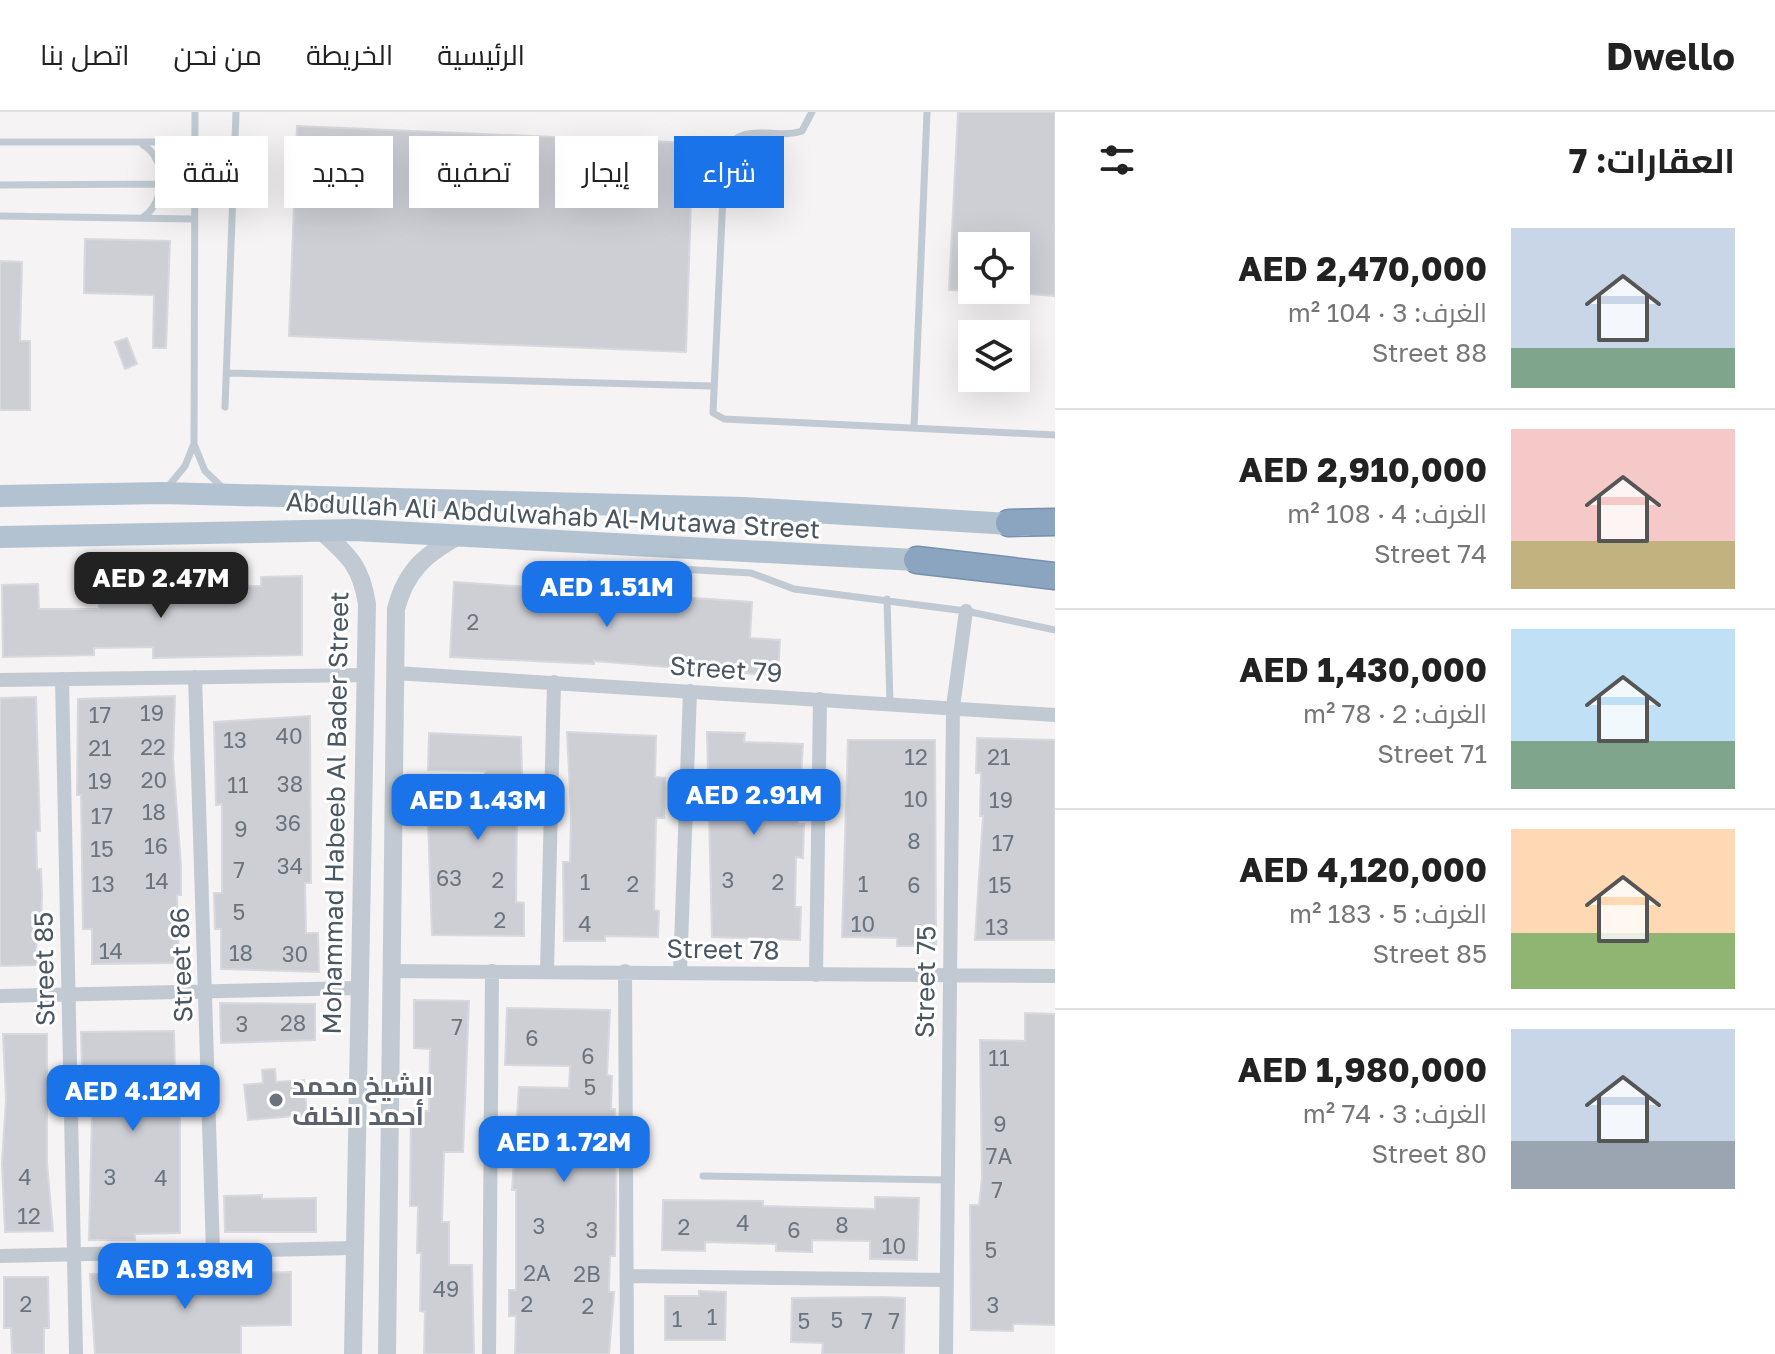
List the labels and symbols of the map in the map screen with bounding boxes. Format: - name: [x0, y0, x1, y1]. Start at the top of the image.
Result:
- street label: Abdullah Ali Abdulwahab Al-Mutawa Street: [285, 486, 821, 544]
- pin: AED 2.47M: [69, 552, 253, 620]
- pin: AED 1.51M: [515, 561, 699, 629]
- street label: Mohammad Habeeb Al Bader Street: [316, 591, 354, 1035]
- house number: 2: [467, 608, 479, 635]
- street label: Street 79: [669, 650, 783, 688]
- house number: 19: [140, 699, 164, 726]
- house number: 17: [89, 701, 111, 728]
- house number: 40: [275, 722, 303, 749]
- house number: 13: [223, 726, 247, 753]
- house number: 22: [140, 733, 166, 760]
- house number: 21: [88, 734, 112, 761]
- house number: 12: [904, 743, 928, 770]
- house number: 21: [987, 743, 1011, 770]
- house number: 20: [141, 766, 167, 793]
- house number: 19: [88, 767, 112, 794]
- pin: AED 2.91M: [662, 769, 846, 837]
- house number: 38: [277, 770, 303, 797]
- house number: 11: [227, 771, 249, 798]
- pin: AED 1.43M: [386, 774, 570, 842]
- house number: 10: [904, 785, 928, 812]
- house number: 19: [989, 786, 1013, 813]
- house number: 18: [142, 798, 166, 825]
- house number: 17: [91, 802, 113, 829]
- house number: 36: [275, 809, 301, 836]
- house number: 9: [234, 815, 248, 842]
- house number: 8: [907, 827, 921, 854]
- house number: 17: [992, 829, 1014, 856]
- house number: 16: [144, 832, 168, 859]
- house number: 15: [90, 835, 114, 862]
- house number: 34: [277, 852, 303, 879]
- house number: 7: [233, 856, 245, 883]
- house number: 63: [436, 864, 462, 891]
- house number: 2: [492, 866, 504, 893]
- house number: 3: [722, 866, 734, 893]
- house number: 14: [145, 867, 169, 894]
- house number: 1: [580, 868, 591, 895]
- house number: 2: [772, 868, 784, 895]
- house number: 13: [91, 870, 115, 897]
- house number: 2: [627, 870, 639, 897]
- house number: 1: [858, 870, 869, 897]
- house number: 6: [907, 871, 921, 898]
- house number: 15: [988, 871, 1012, 898]
- house number: 5: [233, 898, 245, 925]
- house number: 2: [494, 906, 506, 933]
- street label: Street 86: [164, 907, 198, 1023]
- house number: 4: [578, 910, 592, 937]
- house number: 10: [851, 910, 875, 937]
- street label: Street 85: [28, 912, 60, 1026]
- house number: 13: [985, 913, 1009, 940]
- street label: Street 75: [909, 926, 941, 1038]
- street label: Street 78: [666, 933, 780, 965]
- house number: 14: [99, 937, 123, 964]
- house number: 18: [229, 939, 253, 966]
- house number: 30: [282, 940, 308, 967]
- house number: 28: [280, 1009, 306, 1036]
- house number: 3: [236, 1010, 248, 1037]
- house number: 7: [451, 1013, 463, 1040]
- house number: 6: [525, 1024, 539, 1051]
- house number: 6: [581, 1042, 595, 1069]
- house number: 11: [988, 1044, 1010, 1071]
- pin: AED 4.12M: [41, 1065, 225, 1133]
- place label: الشيخ محمد أحمد الخلف: [292, 1070, 433, 1131]
- house number: 5: [584, 1073, 596, 1100]
- marker: الشيخ محمد أحمد الخلف: [267, 1091, 285, 1109]
- house number: 9: [993, 1110, 1007, 1137]
- pin: AED 1.72M: [472, 1116, 656, 1184]
- house number: 7A: [986, 1142, 1012, 1169]
- house number: 4: [18, 1163, 32, 1190]
- house number: 3: [104, 1163, 116, 1190]
- house number: 4: [154, 1164, 168, 1191]
- house number: 7: [991, 1176, 1003, 1203]
- house number: 12: [17, 1202, 41, 1229]
- house number: 4: [736, 1209, 750, 1236]
- house number: 8: [835, 1211, 849, 1238]
- house number: 3: [533, 1212, 545, 1239]
- house number: 2: [678, 1213, 690, 1240]
- house number: 3: [586, 1216, 598, 1243]
- house number: 6: [787, 1216, 801, 1243]
- house number: 10: [882, 1232, 906, 1259]
- house number: 5: [985, 1236, 997, 1263]
- pin: AED 1.98M: [93, 1243, 277, 1311]
- house number: 2A: [523, 1259, 551, 1286]
- house number: 2B: [573, 1260, 601, 1287]
- house number: 49: [433, 1275, 459, 1302]
- house number: 2: [20, 1290, 32, 1317]
- house number: 2: [521, 1290, 533, 1317]
- house number: 3: [987, 1291, 999, 1318]
- house number: 2: [582, 1292, 594, 1319]
- house number: 1: [707, 1303, 718, 1330]
- house number: 1: [672, 1305, 683, 1332]
- house number: 5: [831, 1306, 843, 1333]
- house number: 5: [798, 1307, 810, 1334]
- house number: 7: [861, 1307, 873, 1334]
- house number: 7: [888, 1307, 900, 1334]

